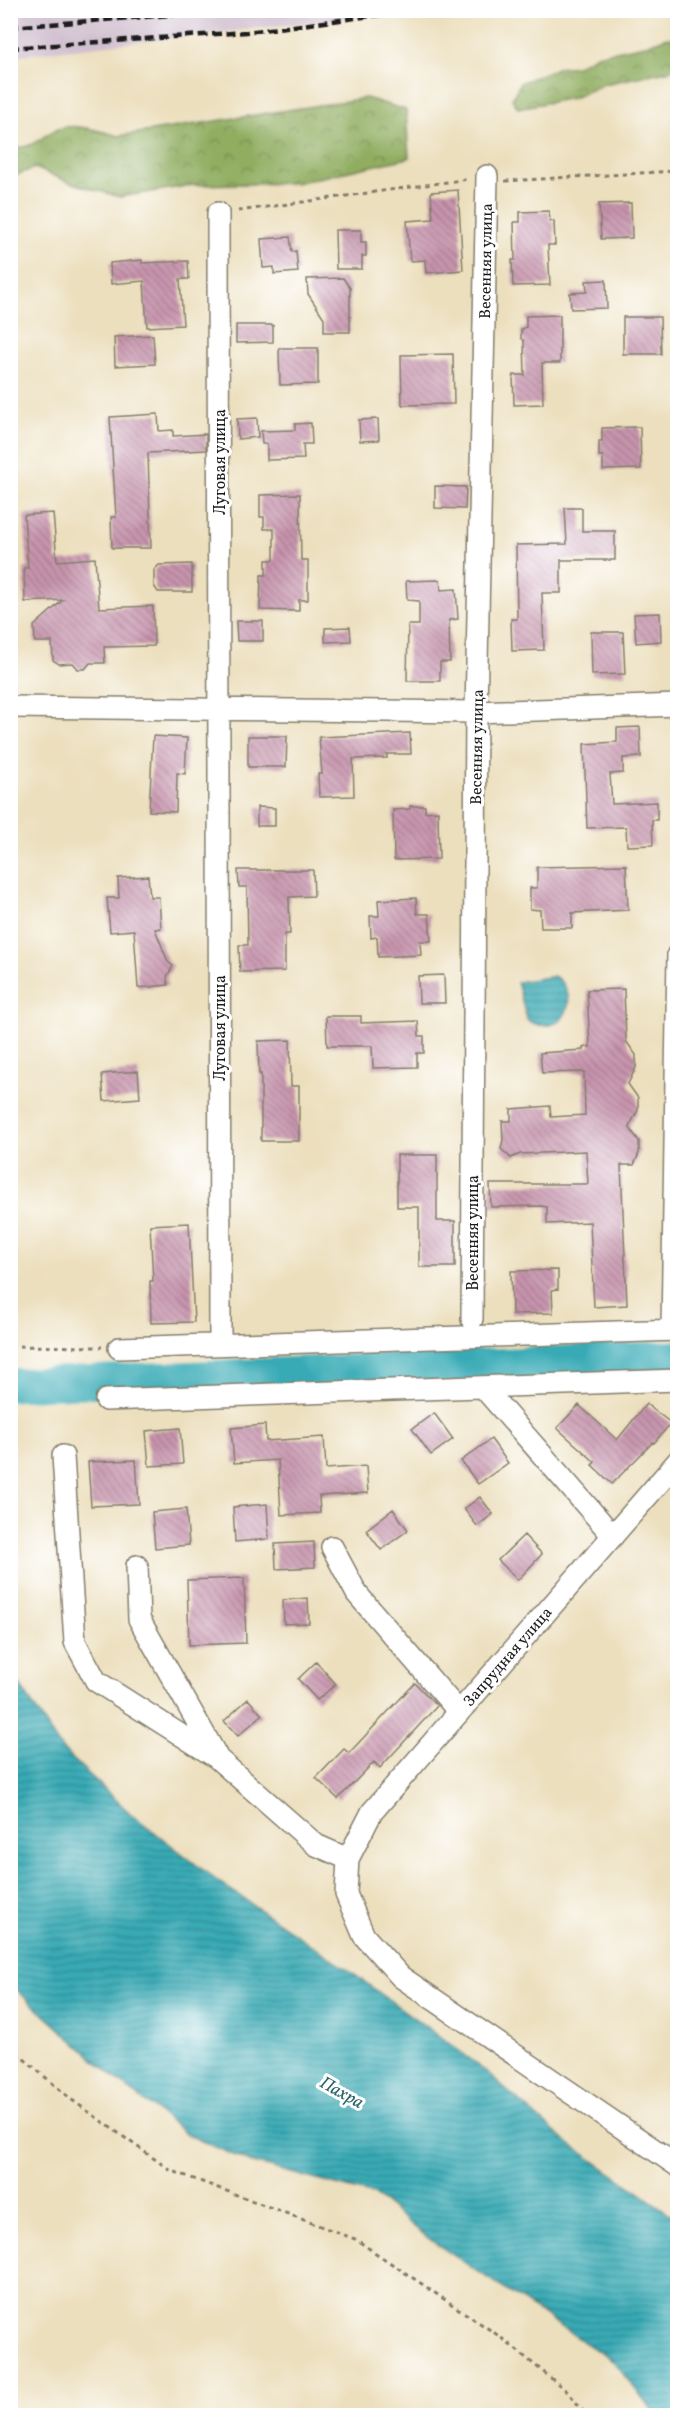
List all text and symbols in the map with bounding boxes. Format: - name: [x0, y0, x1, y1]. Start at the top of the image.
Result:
- street label: Весенняя улица: [475, 203, 499, 319]
- street label: Луговая улица: [210, 409, 232, 515]
- street label: Весенняя улица: [466, 689, 490, 805]
- street label: Луговая улица: [210, 975, 232, 1081]
- street label: Весенняя улица: [463, 1175, 485, 1291]
- street label: Запрудная улица: [459, 1603, 558, 1712]
- water label: Пахра: [315, 2071, 368, 2116]

